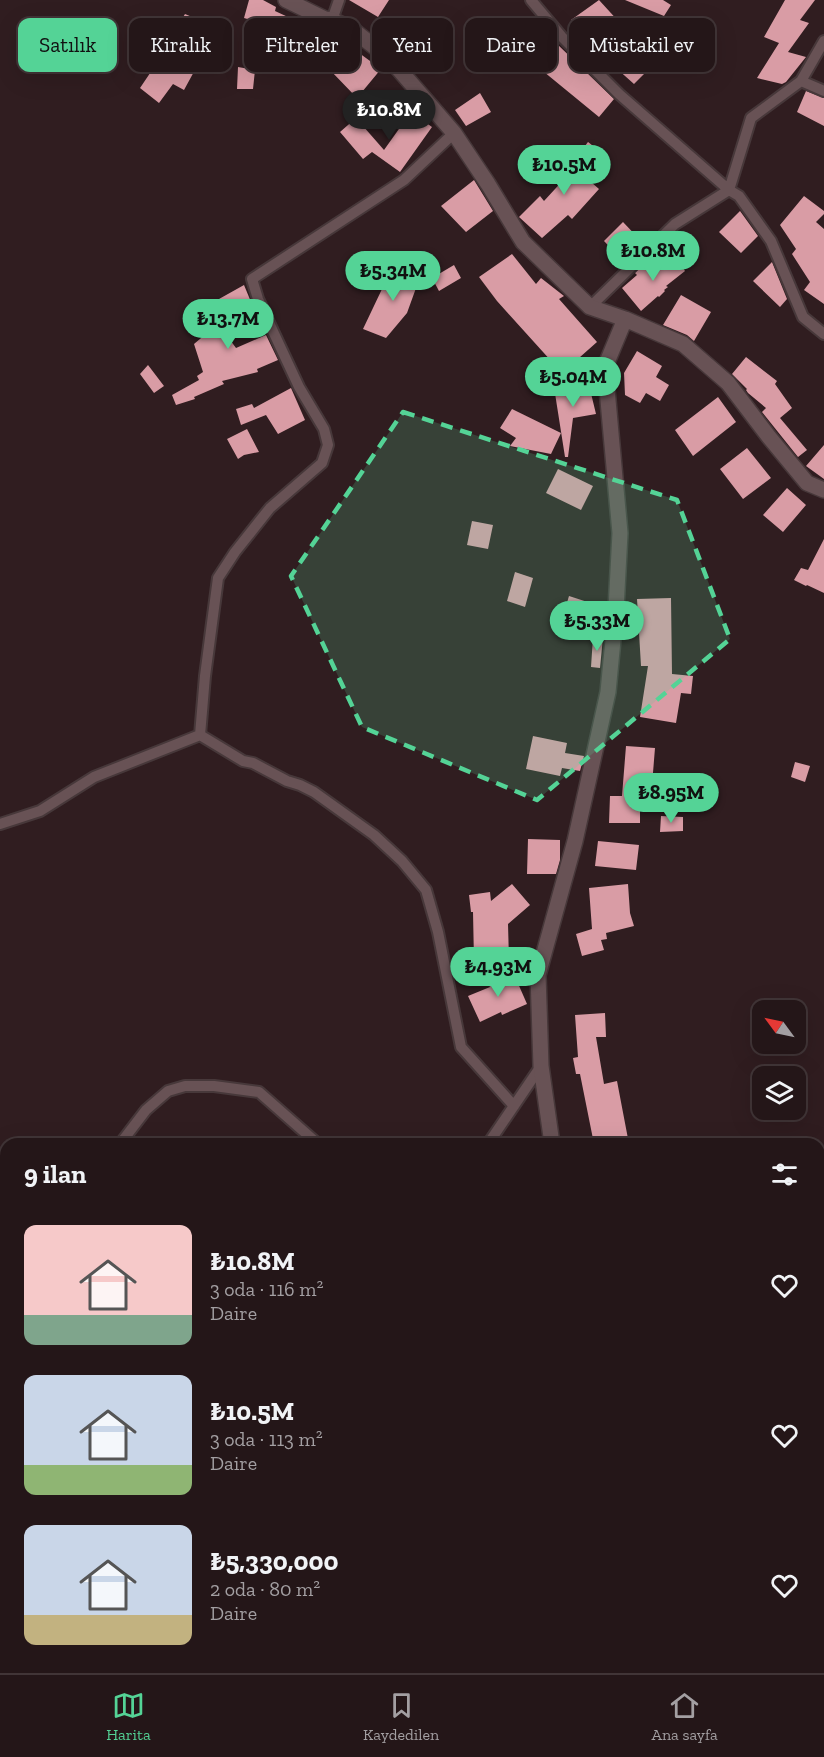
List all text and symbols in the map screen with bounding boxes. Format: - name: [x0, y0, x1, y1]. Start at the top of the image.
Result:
- chip: Satılık: [18, 18, 117, 72]
- chip: Kiralık: [129, 18, 232, 72]
- chip: Filtreler: [244, 18, 360, 72]
- chip: Yeni: [372, 18, 453, 72]
- chip: Daire: [465, 18, 557, 72]
- chip: Müstakil ev: [569, 18, 715, 72]
- pin: ₺10.8M: [340, 90, 438, 141]
- text: ₺10.8M: [356, 97, 422, 121]
- pin: ₺10.5M: [515, 145, 613, 196]
- text: ₺10.5M: [532, 152, 596, 176]
- pin: ₺10.8M: [604, 231, 702, 282]
- text: ₺10.8M: [620, 238, 686, 262]
- pin: ₺5.34M: [344, 251, 442, 302]
- text: ₺5.34M: [359, 258, 427, 282]
- pin: ₺13.7M: [179, 299, 277, 350]
- text: ₺13.7M: [197, 306, 259, 330]
- pin: ₺5.04M: [524, 357, 622, 408]
- text: ₺5.04M: [539, 364, 607, 388]
- pin: ₺5.33M: [548, 601, 646, 652]
- text: ₺5.33M: [564, 608, 630, 632]
- pin: ₺8.95M: [622, 773, 720, 824]
- text: ₺8.95M: [638, 780, 704, 804]
- pin: ₺4.93M: [449, 947, 547, 998]
- text: ₺4.93M: [464, 954, 532, 978]
- north arrow: [752, 1000, 806, 1054]
- map controls: [752, 1000, 806, 1120]
- button: layers: [752, 1066, 806, 1120]
- text: 9 ilan: [24, 1158, 87, 1190]
- icon: filters: [768, 1158, 801, 1191]
- text: ₺10.8M: [210, 1245, 295, 1277]
- icon: home: [72, 1249, 144, 1321]
- icon: heart: [768, 1269, 801, 1302]
- text: 3 oda · 116 m²: [210, 1277, 323, 1301]
- text: Daire: [210, 1301, 257, 1325]
- text: ₺10.5M: [210, 1395, 294, 1427]
- icon: home: [72, 1399, 144, 1471]
- icon: heart: [768, 1419, 801, 1452]
- text: 3 oda · 113 m²: [210, 1427, 323, 1451]
- text: Daire: [210, 1451, 257, 1475]
- text: ₺5,330,000: [210, 1545, 338, 1577]
- icon: home: [72, 1549, 144, 1621]
- icon: heart: [768, 1569, 801, 1602]
- text: 2 oda · 80 m²: [210, 1577, 320, 1601]
- text: Daire: [210, 1601, 257, 1625]
- tab: Harita: [106, 1689, 151, 1744]
- tab: Kaydedilen: [363, 1689, 439, 1744]
- tab: Ana sayfa: [652, 1689, 718, 1744]

